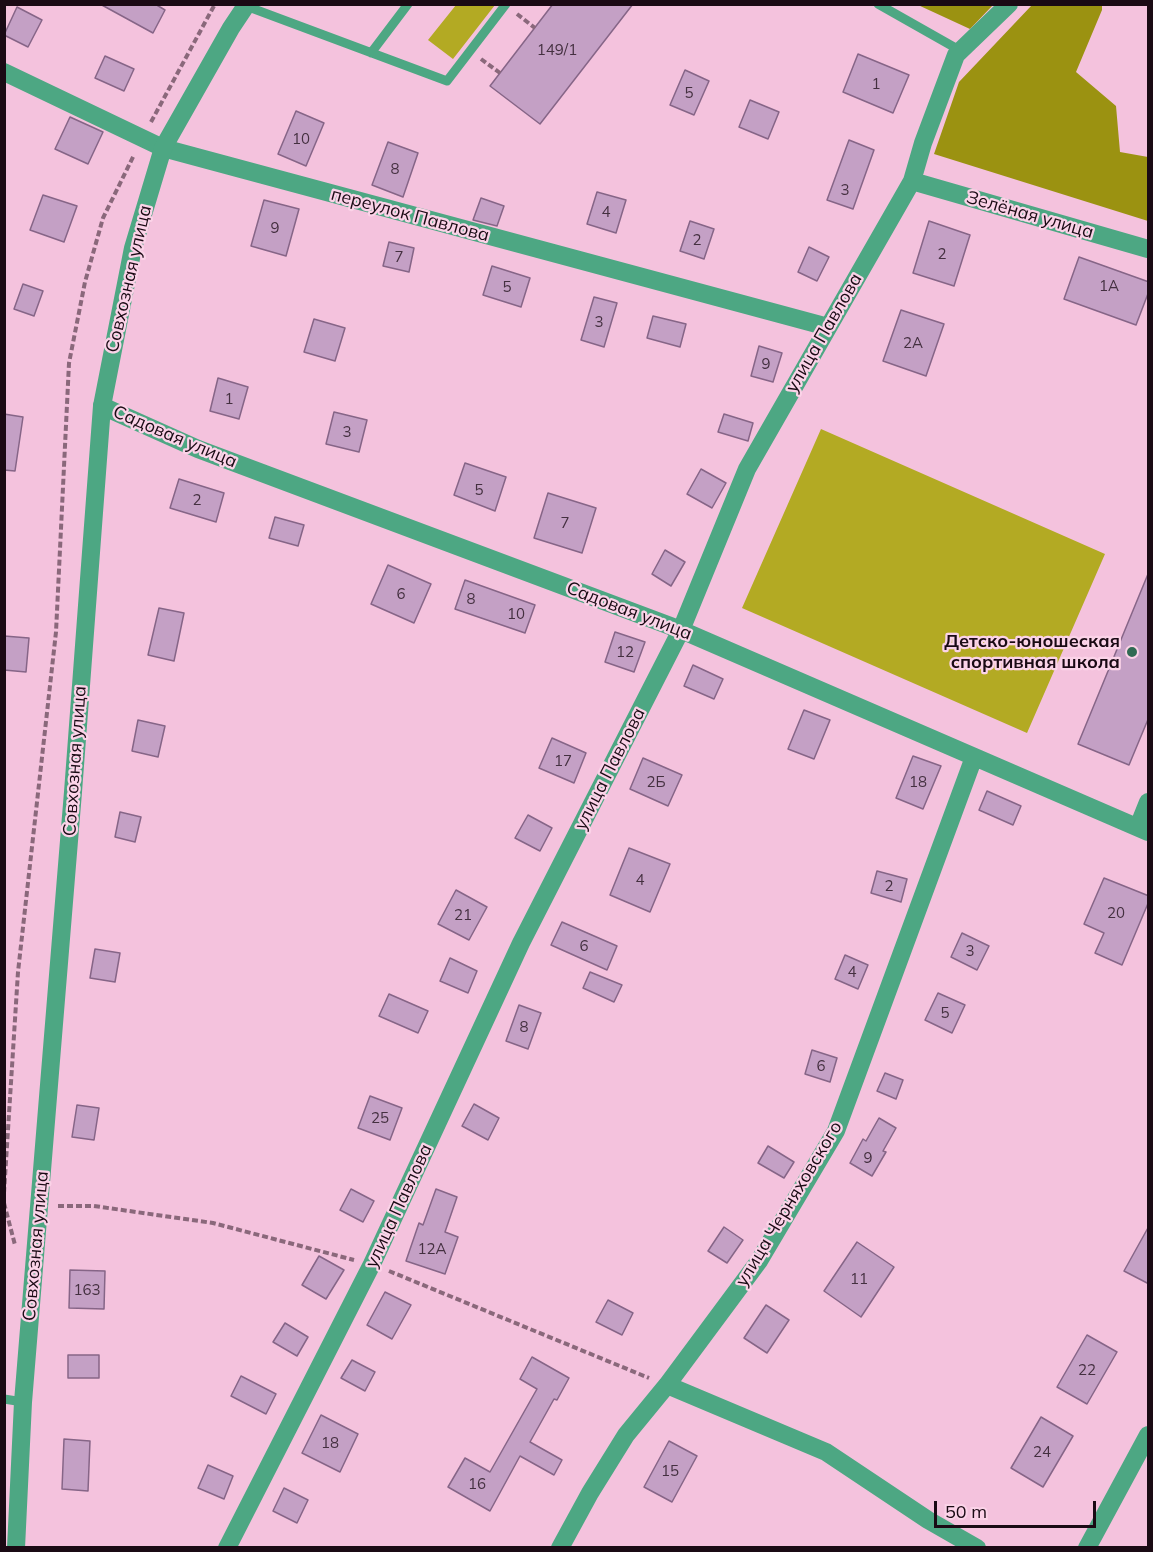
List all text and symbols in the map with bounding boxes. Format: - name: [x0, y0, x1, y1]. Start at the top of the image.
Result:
- house number: 149/1: [537, 41, 577, 59]
- house number: 1: [872, 75, 880, 93]
- house number: 5: [685, 84, 693, 102]
- house number: 10: [292, 130, 310, 148]
- house number: 8: [391, 160, 399, 178]
- house number: 3: [841, 181, 849, 199]
- street label: переулок Павлова: [328, 183, 492, 247]
- street label: Зелёная улица: [964, 187, 1096, 243]
- street label: Совхозная улица: [102, 203, 156, 355]
- house number: 4: [602, 203, 610, 221]
- house number: 9: [271, 219, 279, 237]
- house number: 2: [693, 231, 701, 249]
- house number: 2: [938, 245, 946, 263]
- house number: 7: [395, 248, 403, 266]
- street label: улица Павлова: [781, 270, 867, 396]
- house number: 1А: [1099, 277, 1119, 295]
- house number: 5: [503, 278, 511, 296]
- house number: 3: [595, 313, 603, 331]
- house number: 2А: [903, 334, 923, 352]
- house number: 9: [762, 355, 770, 373]
- house number: 1: [225, 390, 233, 408]
- street label: Садовая улица: [110, 401, 240, 473]
- house number: 3: [343, 423, 351, 441]
- house number: 5: [475, 481, 483, 499]
- house number: 2: [193, 491, 201, 509]
- house number: 7: [561, 514, 569, 532]
- street label: Садовая улица: [563, 577, 695, 645]
- house number: 6: [397, 585, 405, 603]
- house number: 8: [467, 590, 475, 608]
- house number: 10: [507, 605, 525, 623]
- place label: Детско-юношеская спортивная школа: [944, 631, 1120, 674]
- house number: 12: [616, 643, 634, 661]
- marker: Детско-юношеская спортивная школа: [1125, 645, 1139, 659]
- street label: Совхозная улица: [59, 685, 91, 837]
- street label: улица Павлова: [570, 704, 650, 834]
- house number: 17: [554, 752, 572, 770]
- house number: 2Б: [646, 773, 666, 791]
- house number: 18: [909, 773, 927, 791]
- house number: 4: [636, 871, 644, 889]
- house number: 2: [885, 877, 893, 895]
- house number: 20: [1107, 904, 1125, 922]
- house number: 21: [454, 906, 472, 924]
- house number: 6: [580, 937, 588, 955]
- house number: 3: [966, 942, 974, 960]
- house number: 4: [848, 963, 856, 981]
- house number: 5: [941, 1004, 949, 1022]
- house number: 8: [520, 1018, 528, 1036]
- house number: 6: [817, 1057, 825, 1075]
- house number: 25: [371, 1109, 389, 1127]
- street label: улица Черняховского: [731, 1117, 847, 1291]
- street label: улица Павлова: [361, 1141, 437, 1271]
- house number: 9: [864, 1149, 872, 1167]
- street label: Совхозная улица: [19, 1170, 53, 1322]
- house number: 12А: [417, 1240, 447, 1258]
- house number: 11: [850, 1270, 868, 1288]
- house number: 163: [74, 1281, 100, 1299]
- house number: 22: [1078, 1361, 1096, 1379]
- house number: 18: [321, 1434, 339, 1452]
- house number: 24: [1033, 1443, 1051, 1461]
- house number: 15: [661, 1462, 679, 1480]
- house number: 16: [468, 1475, 486, 1493]
- scale bar: [937, 1489, 1099, 1527]
- text: 50 m: [945, 1500, 987, 1523]

